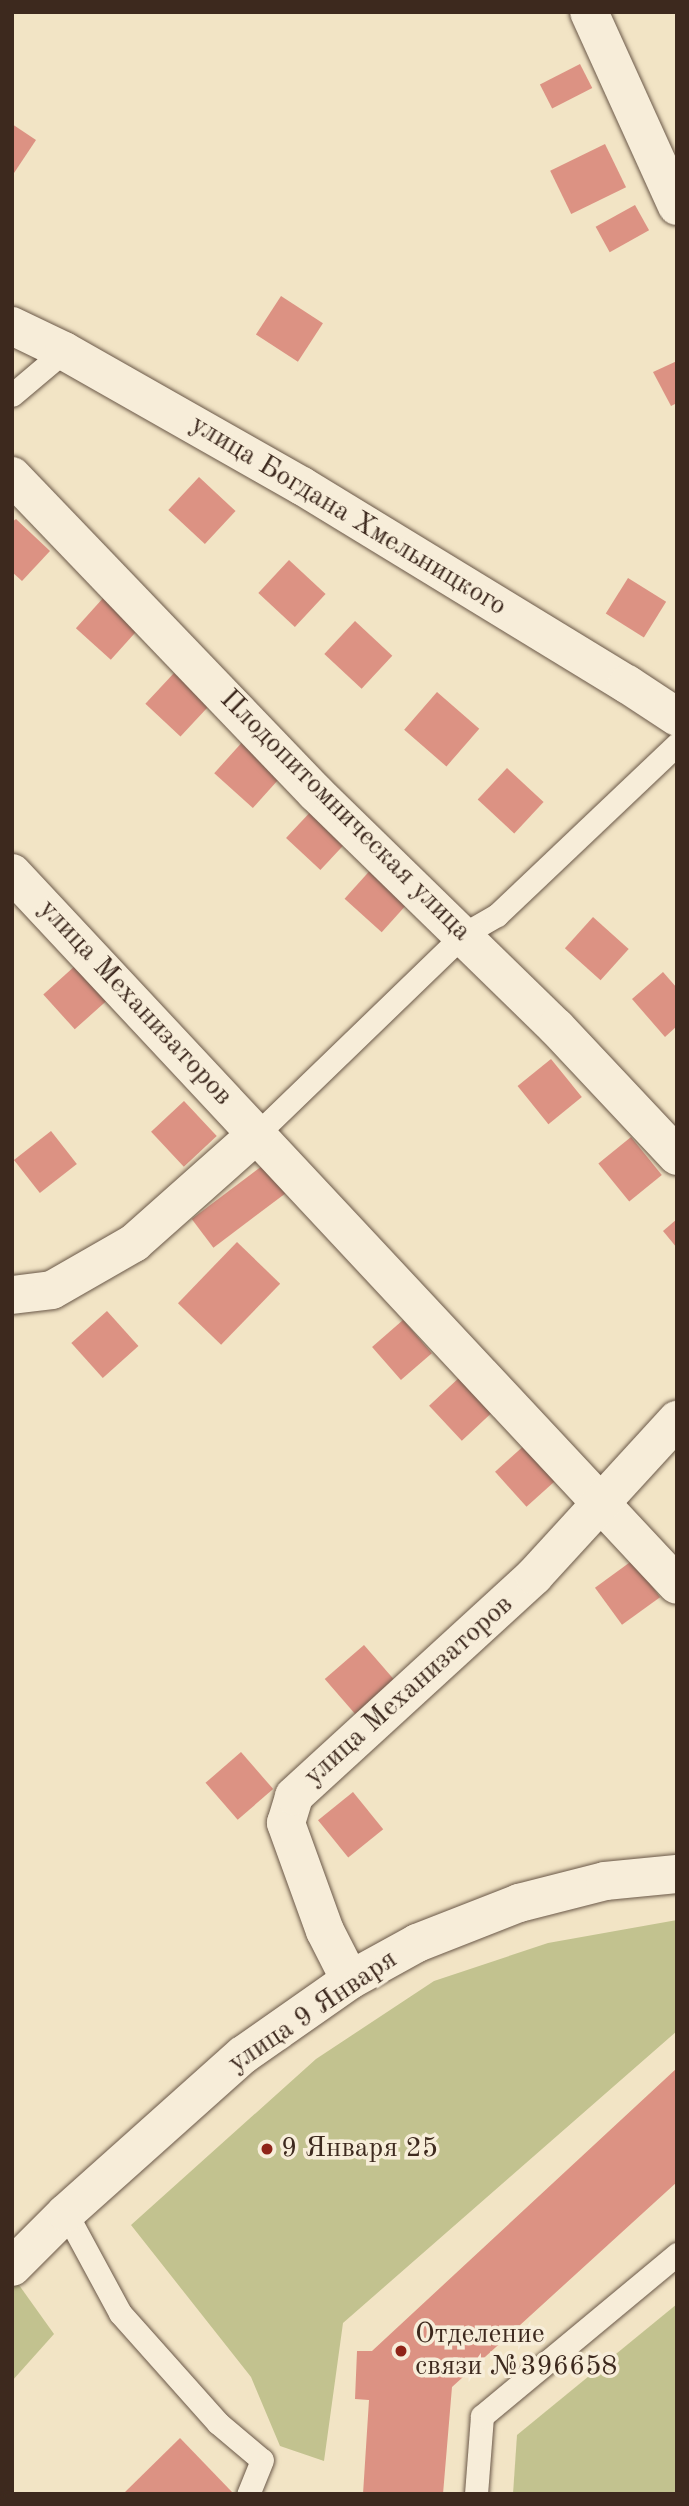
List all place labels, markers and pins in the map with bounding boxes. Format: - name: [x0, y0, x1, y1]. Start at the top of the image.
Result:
- place label: 9 Января 25: [281, 2132, 438, 2166]
- marker: 9 Января 25: [259, 2141, 275, 2157]
- place label: Отделение связи №396658: [415, 2318, 618, 2384]
- marker: Отделение связи №396658: [393, 2343, 409, 2359]

